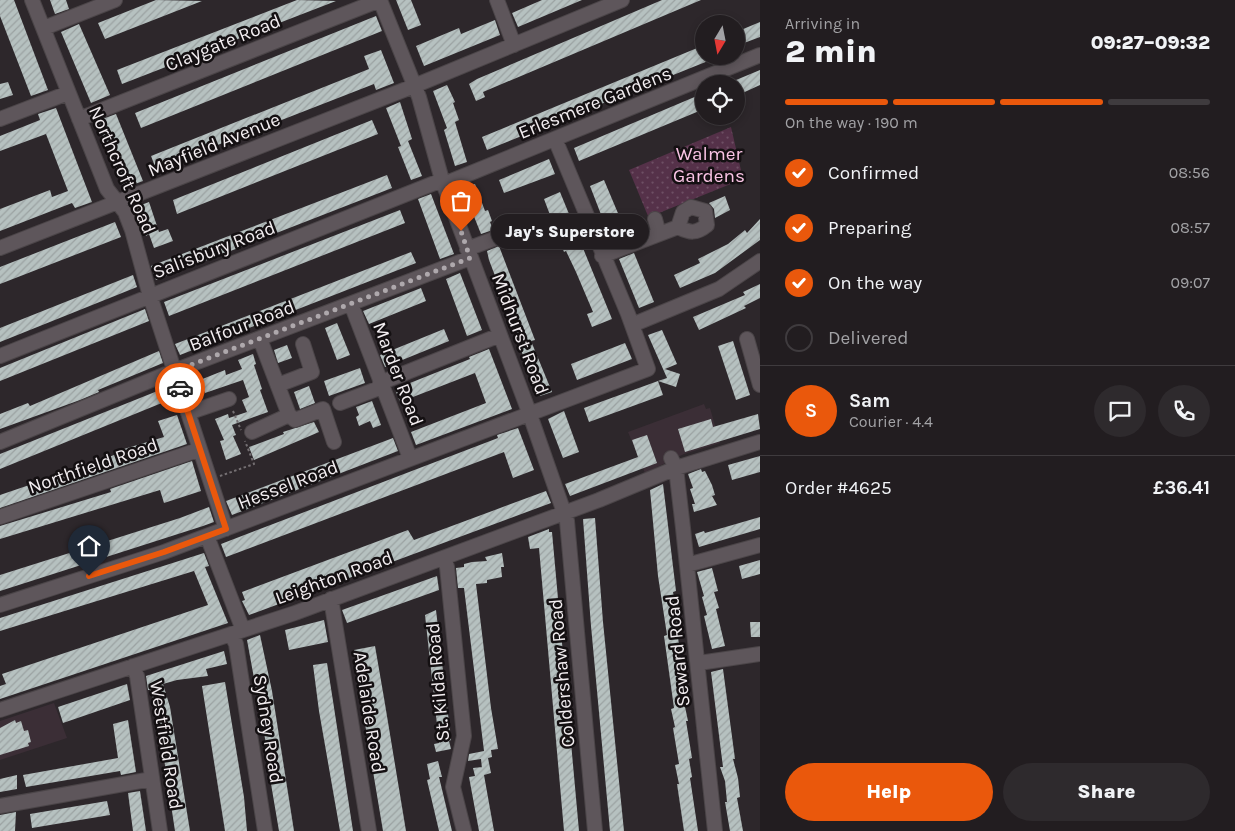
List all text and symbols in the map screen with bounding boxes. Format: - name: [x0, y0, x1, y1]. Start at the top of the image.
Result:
- street label: Claygate Road: [162, 10, 284, 76]
- text: Arriving in: [785, 14, 860, 33]
- north arrow: [695, 15, 745, 65]
- map controls: [695, 15, 745, 125]
- text: 09:27–09:32: [1091, 32, 1210, 54]
- text: 2 min: [785, 33, 877, 70]
- street label: Erlesmere Gardens: [515, 62, 675, 144]
- button: locate: [695, 75, 745, 125]
- street label: Northcroft Road: [84, 103, 160, 237]
- street label: Mayfield Avenue: [145, 108, 283, 182]
- text: On the way · 190 m: [785, 113, 918, 132]
- park label: Walmer Gardens: [673, 143, 745, 187]
- icon: check: [785, 159, 813, 187]
- text: Confirmed: [828, 162, 919, 184]
- text: 08:56: [1169, 163, 1210, 182]
- pin: [440, 180, 482, 231]
- icon: bag: [447, 187, 475, 215]
- callout: Jay's Superstore: [491, 214, 648, 248]
- icon: check: [785, 214, 813, 242]
- street label: Salisbury Road: [150, 217, 278, 283]
- text: Preparing: [828, 217, 911, 239]
- text: 08:57: [1170, 218, 1210, 237]
- text: Jay's Superstore: [505, 222, 635, 241]
- icon: check: [785, 269, 813, 297]
- street label: Midhurst Road: [487, 270, 553, 398]
- text: On the way: [828, 272, 922, 294]
- text: 09:07: [1171, 273, 1210, 292]
- street label: Balfour Road: [186, 296, 298, 356]
- street label: Marder Road: [368, 319, 428, 429]
- text: Delivered: [828, 327, 908, 349]
- courier: [155, 363, 205, 413]
- icon: car: [166, 374, 194, 402]
- button: chat: [1094, 385, 1146, 437]
- button: phone: [1158, 385, 1210, 437]
- text: Sam: [849, 390, 890, 412]
- text: S: [805, 400, 817, 422]
- text: Courier · 4.4: [849, 412, 933, 431]
- street label: Northfield Road: [25, 434, 161, 498]
- street label: Hessel Road: [235, 456, 341, 514]
- text: Order #4625: [785, 477, 892, 499]
- text: £36.41: [1153, 477, 1210, 499]
- pin: [68, 525, 110, 576]
- icon: home: [75, 532, 103, 560]
- street label: Leighton Road: [272, 547, 396, 609]
- street label: Seward Road: [661, 594, 695, 708]
- street label: Coldershaw Road: [545, 598, 579, 748]
- street label: St. Kilda Road: [422, 622, 454, 742]
- street label: Adelaide Road: [349, 650, 389, 774]
- street label: Sydney Road: [249, 673, 287, 785]
- street label: Westfield Road: [145, 679, 187, 811]
- button: Help: [785, 763, 993, 821]
- button: Share: [1003, 763, 1210, 821]

